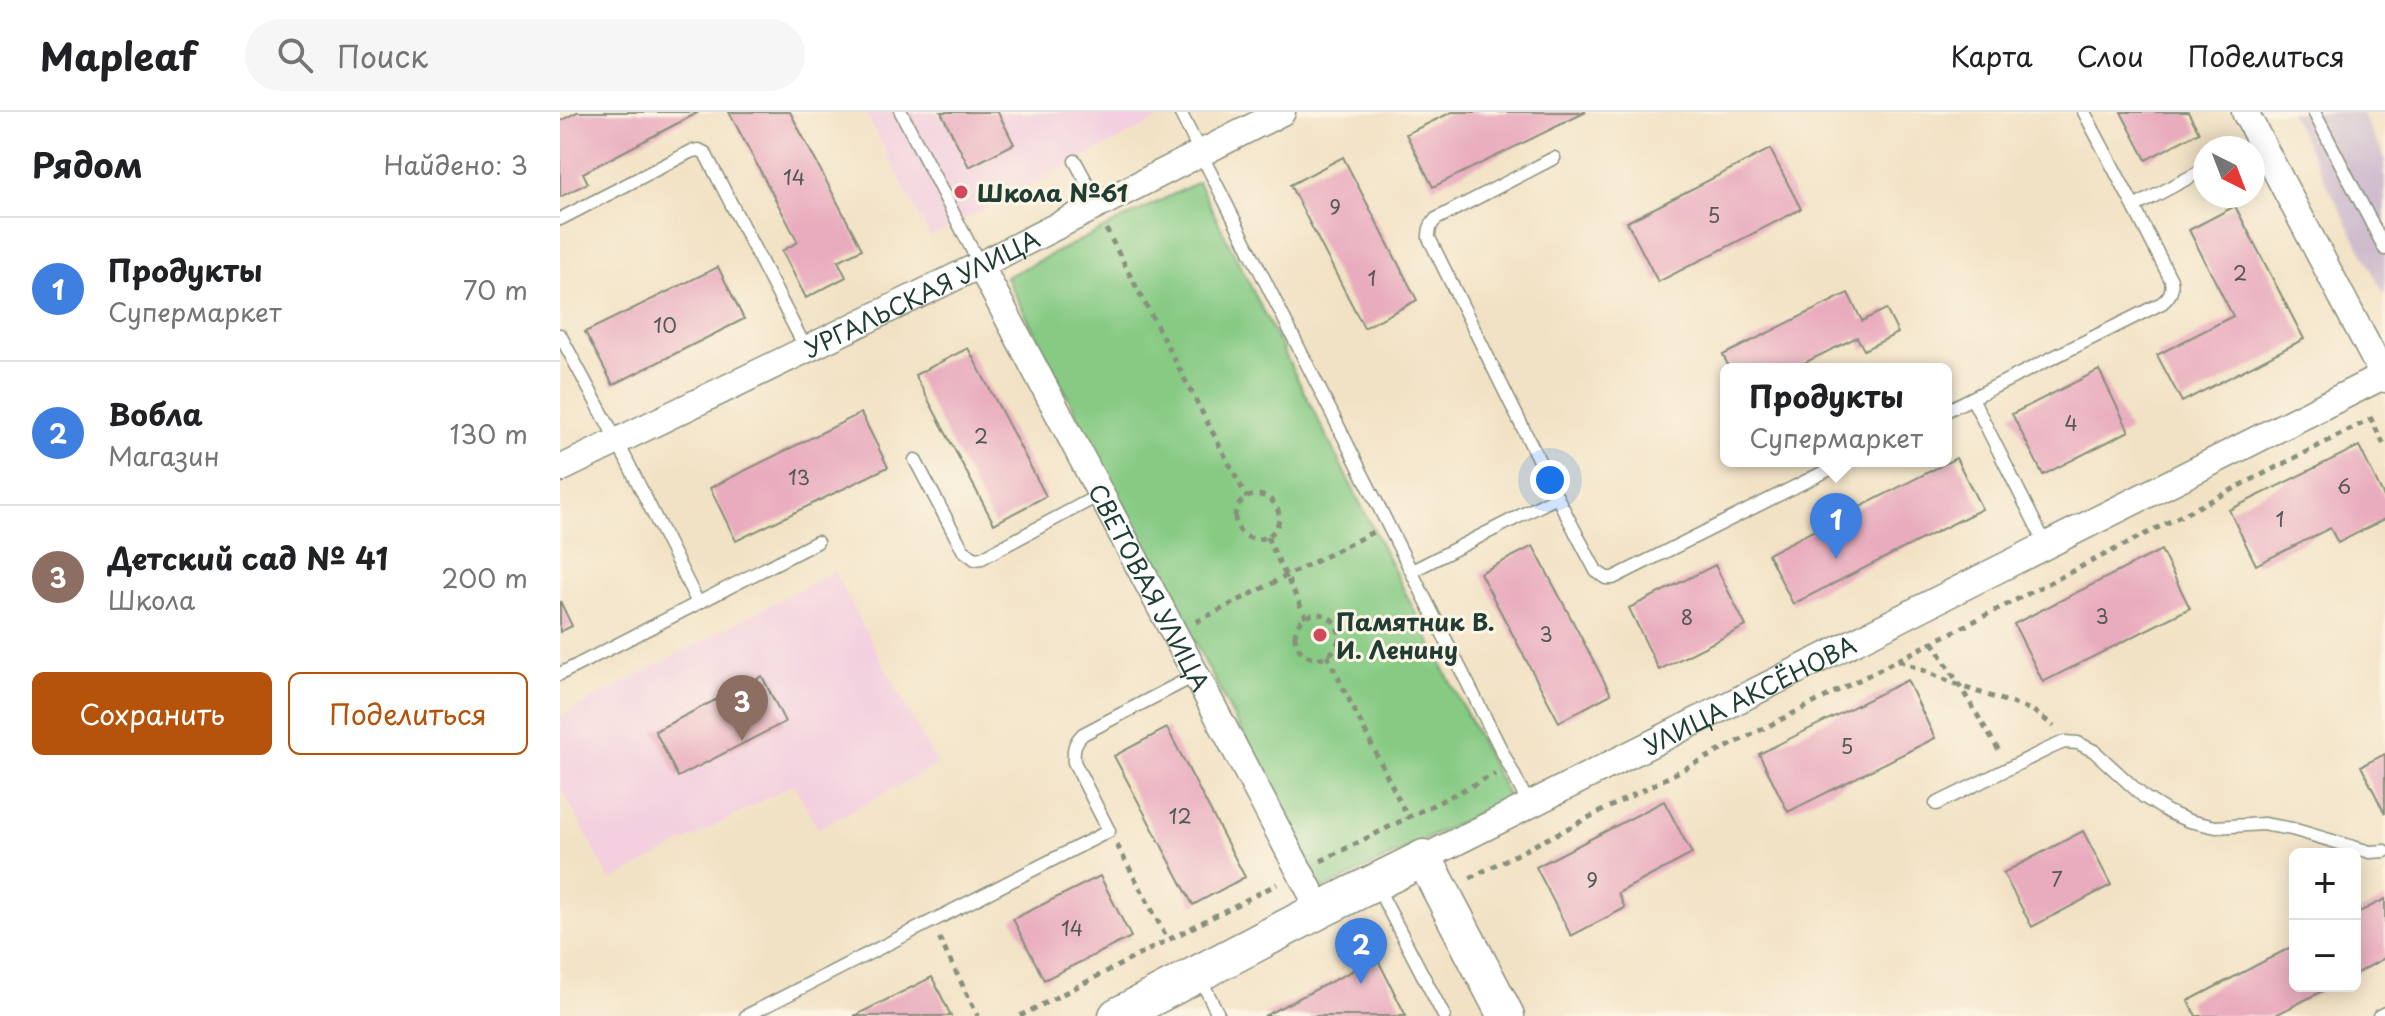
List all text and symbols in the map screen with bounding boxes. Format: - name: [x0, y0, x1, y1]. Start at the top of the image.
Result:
- search box: [245, 19, 805, 91]
- text: Mapleaf: [40, 27, 197, 84]
- icon: search: [273, 33, 317, 77]
- text: Поиск: [337, 33, 428, 78]
- text: Карта: [1950, 34, 2033, 77]
- text: Слои: [2077, 34, 2144, 77]
- text: Поделиться: [2188, 34, 2345, 77]
- north arrow: [2193, 136, 2265, 208]
- text: Рядом: [32, 138, 143, 190]
- text: Найдено: 3: [384, 145, 528, 184]
- house number: 14: [783, 162, 805, 192]
- place label: Школа №61: [977, 174, 1128, 210]
- marker: Школа №61: [952, 183, 970, 201]
- house number: 9: [1329, 192, 1341, 222]
- house number: 5: [1708, 200, 1720, 230]
- street label: УРГАЛЬСКАЯ УЛИЦА: [798, 220, 1045, 366]
- text: Продукты: [108, 247, 262, 292]
- house number: 2: [2233, 258, 2247, 288]
- house number: 1: [1368, 263, 1376, 293]
- text: 1: [52, 270, 64, 309]
- text: 70 m: [463, 270, 528, 309]
- text: Супермаркет: [108, 292, 282, 331]
- house number: 10: [653, 310, 677, 340]
- popup: [1720, 363, 1952, 467]
- text: Продукты: [1749, 373, 1904, 418]
- text: Вобла: [108, 391, 203, 436]
- house number: 4: [2064, 408, 2078, 438]
- text: 2: [49, 414, 67, 453]
- text: 130 m: [449, 414, 528, 453]
- text: Супермаркет: [1749, 418, 1923, 457]
- house number: 2: [974, 421, 988, 451]
- text: Магазин: [108, 436, 219, 475]
- your location: [1530, 460, 1570, 500]
- house number: 13: [788, 462, 810, 492]
- house number: 6: [2337, 471, 2351, 501]
- street label: СВЕТОВАЯ УЛИЦА: [1080, 477, 1219, 697]
- pin: 1: [1810, 493, 1862, 559]
- house number: 1: [2276, 504, 2284, 534]
- text: Детский сад № 41: [108, 535, 388, 580]
- text: 3: [49, 558, 67, 597]
- text: 200 m: [441, 558, 528, 597]
- text: Школа: [108, 580, 195, 619]
- house number: 3: [2095, 601, 2109, 631]
- house number: 8: [1681, 602, 1693, 632]
- place label: Памятник В. И. Ленину: [1336, 603, 1495, 667]
- house number: 3: [1539, 619, 1553, 649]
- marker: Памятник В. И. Ленину: [1311, 626, 1329, 644]
- street label: УЛИЦА АКСЁНОВА: [1637, 626, 1862, 763]
- button: Сохранить: [32, 672, 272, 755]
- button: Поделиться: [288, 672, 528, 755]
- pin: 3: [716, 675, 768, 741]
- house number: 5: [1841, 731, 1853, 761]
- house number: 12: [1168, 801, 1192, 831]
- map controls: [2289, 848, 2361, 992]
- button: +: [2289, 848, 2361, 920]
- house number: 7: [2051, 864, 2063, 894]
- house number: 9: [1586, 865, 1598, 895]
- house number: 14: [1061, 913, 1083, 943]
- pin: 2: [1335, 918, 1387, 984]
- button: −: [2289, 920, 2361, 992]

